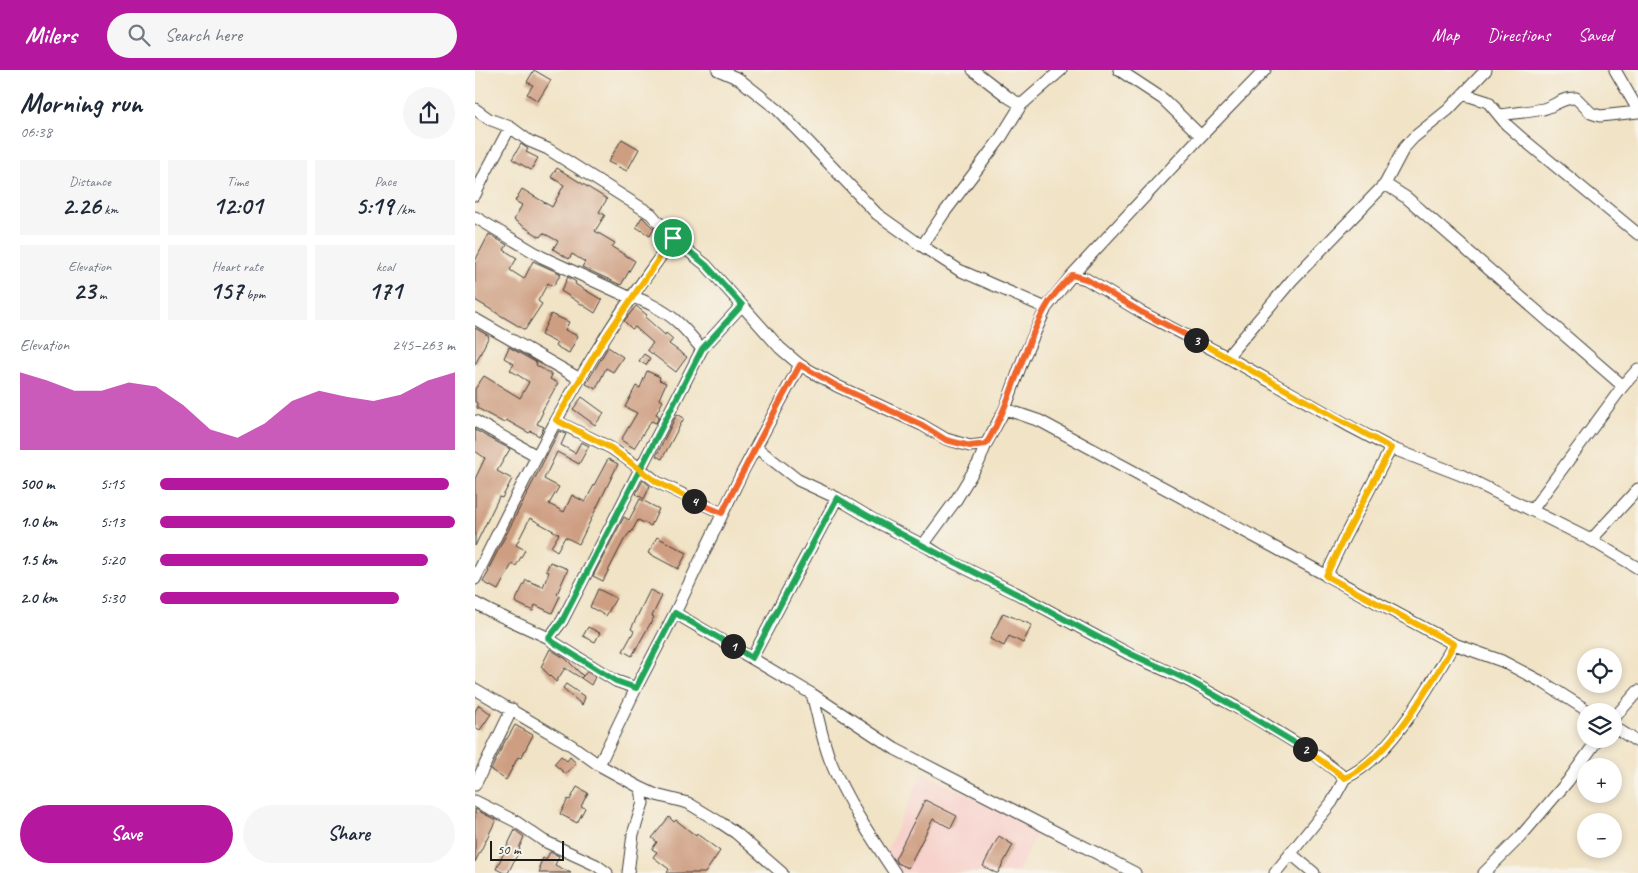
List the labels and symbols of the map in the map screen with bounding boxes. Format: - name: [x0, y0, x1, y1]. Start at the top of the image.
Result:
- pin: [652, 217, 694, 259]
- pin: 3: [1183, 328, 1209, 352]
- pin: 4: [681, 488, 707, 514]
- pin: 1: [721, 634, 745, 658]
- pin: 2: [1293, 736, 1317, 762]
- scale bar: [490, 838, 564, 861]

